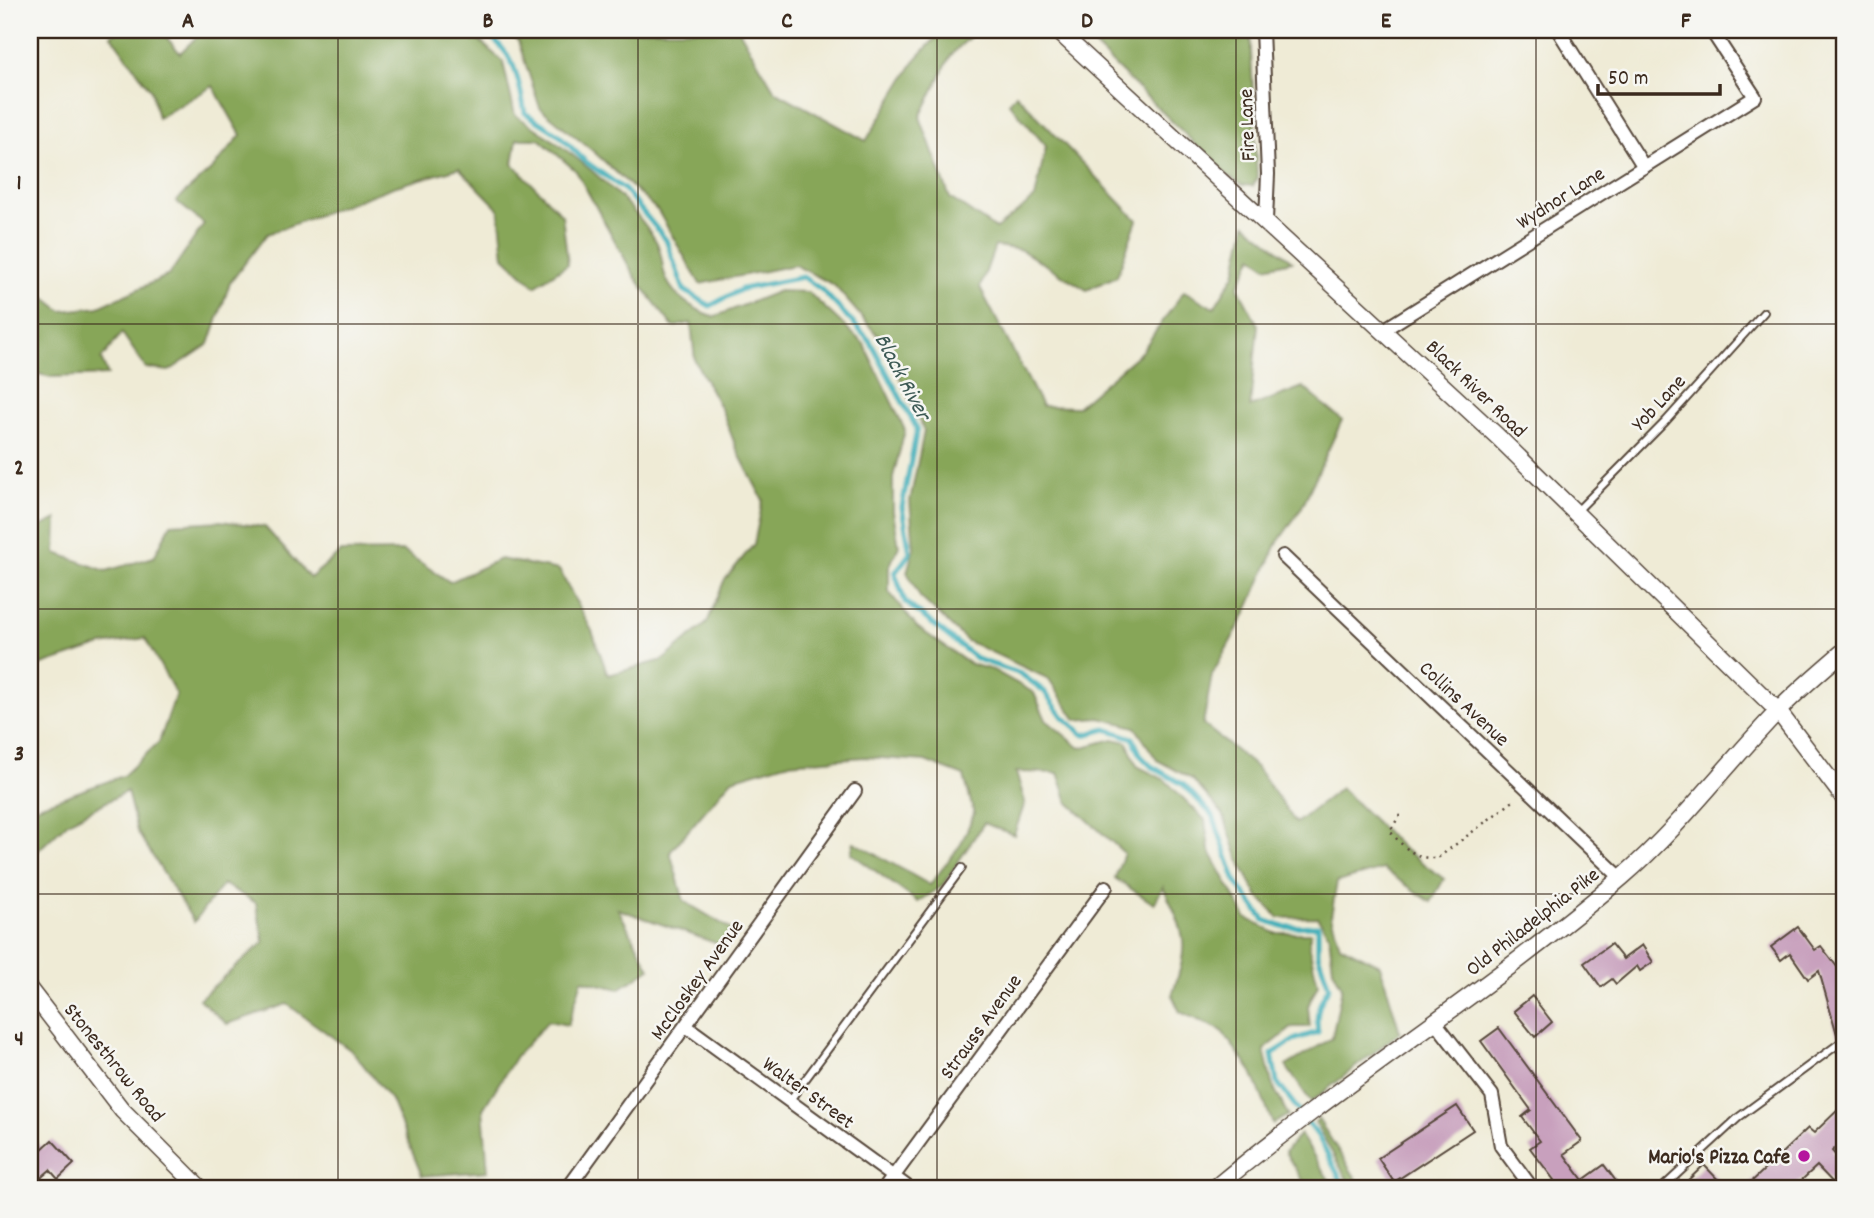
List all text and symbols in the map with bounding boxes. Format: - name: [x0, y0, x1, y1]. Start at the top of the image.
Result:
- text: A: [182, 6, 194, 39]
- text: B: [483, 6, 494, 39]
- text: C: [781, 6, 793, 39]
- text: D: [1081, 6, 1093, 39]
- text: E: [1381, 6, 1392, 39]
- text: F: [1681, 6, 1692, 39]
- scale bar: [1598, 52, 1720, 96]
- text: 50 m: [1608, 65, 1648, 95]
- street label: Fire Lane: [1233, 88, 1265, 162]
- street label: Wydnor Lane: [1511, 160, 1612, 239]
- text: 1: [16, 168, 22, 201]
- water label: Black River: [864, 328, 939, 429]
- street label: Black River Road: [1418, 334, 1532, 446]
- street label: Yob Lane: [1626, 369, 1694, 439]
- text: 2: [14, 453, 24, 486]
- street label: Collins Avenue: [1411, 655, 1515, 755]
- text: 3: [14, 739, 24, 772]
- street label: Old Philadelphia Pike: [1461, 861, 1607, 985]
- street label: McCloskey Avenue: [644, 914, 753, 1047]
- street label: Strauss Avenue: [934, 969, 1031, 1087]
- street label: Stonesthrow Road: [55, 998, 170, 1130]
- text: 4: [14, 1024, 24, 1057]
- street label: Walter Street: [755, 1051, 860, 1138]
- place label: Mario's Pizza Cafe: [1648, 1144, 1790, 1174]
- marker: Mario's Pizza Cafe: [1796, 1148, 1812, 1164]

